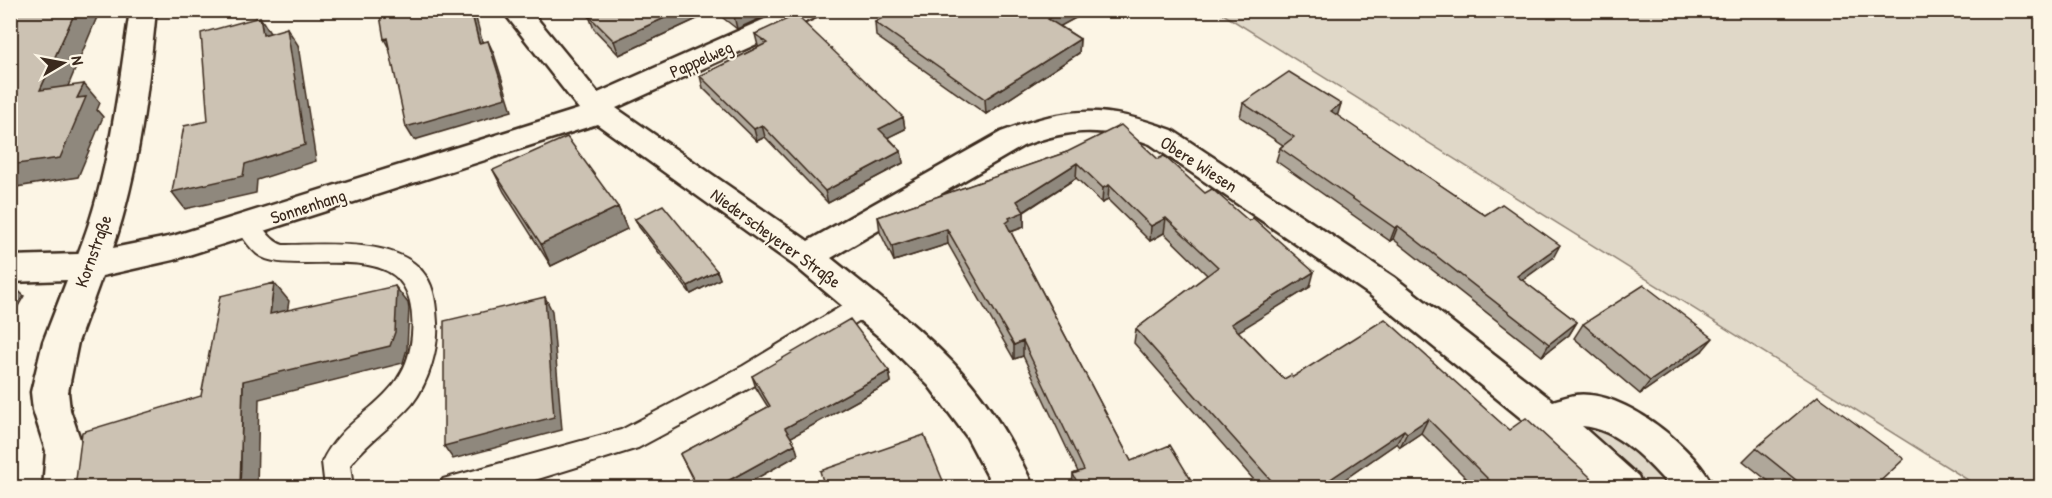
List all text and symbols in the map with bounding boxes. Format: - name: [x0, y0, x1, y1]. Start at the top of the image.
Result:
- north arrow: [33, 33, 93, 93]
- street label: Pappelweg: [665, 34, 737, 84]
- text: N: [66, 54, 89, 67]
- street label: Obere Wiesen: [1156, 130, 1242, 198]
- street label: Sonnenhang: [267, 182, 349, 230]
- street label: Niederscheyerer Straße: [706, 182, 846, 294]
- street label: Kornstraße: [68, 211, 118, 291]

